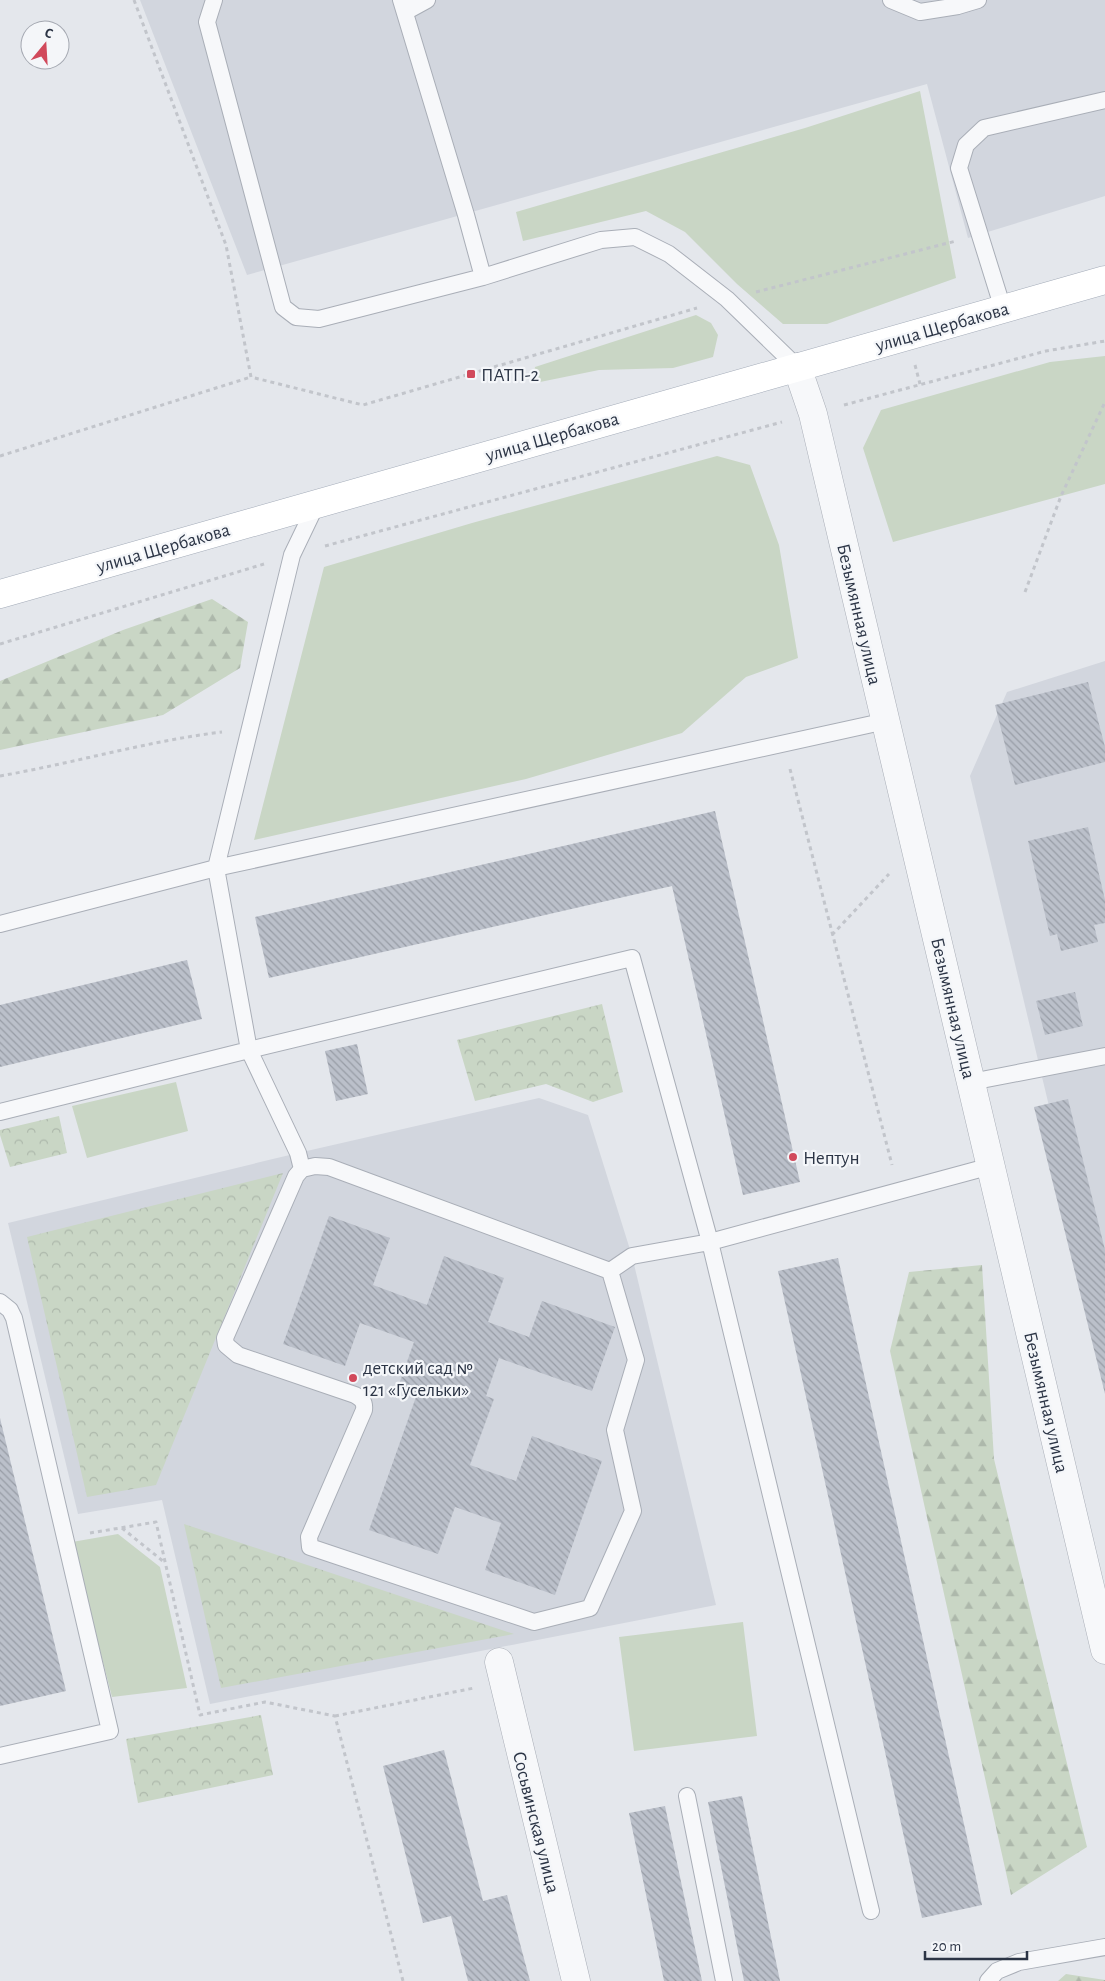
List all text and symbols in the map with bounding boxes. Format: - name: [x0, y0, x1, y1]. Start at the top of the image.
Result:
- north arrow: [20, 20, 70, 70]
- text: С: [43, 26, 55, 42]
- street label: улица Щербакова: [873, 299, 1011, 356]
- place label: ПАТП-2: [481, 366, 539, 385]
- marker: ПАТП-2: [465, 368, 477, 380]
- street label: улица Щербакова: [483, 409, 621, 466]
- street label: улица Щербакова: [94, 520, 232, 577]
- street label: Безымянная улица: [833, 542, 884, 687]
- street label: Безымянная улица: [927, 936, 978, 1081]
- place label: Нептун: [803, 1149, 860, 1168]
- marker: Нептун: [787, 1151, 799, 1163]
- street label: Безымянная улица: [1020, 1330, 1071, 1475]
- place label: детский сад № 121 «Гусельки»: [363, 1359, 473, 1400]
- marker: детский сад № 121 «Гусельки»: [347, 1372, 359, 1384]
- street label: Сосьвинская улица: [509, 1750, 562, 1895]
- scale bar: [925, 1928, 1028, 1960]
- text: 20 m: [932, 1939, 961, 1954]

